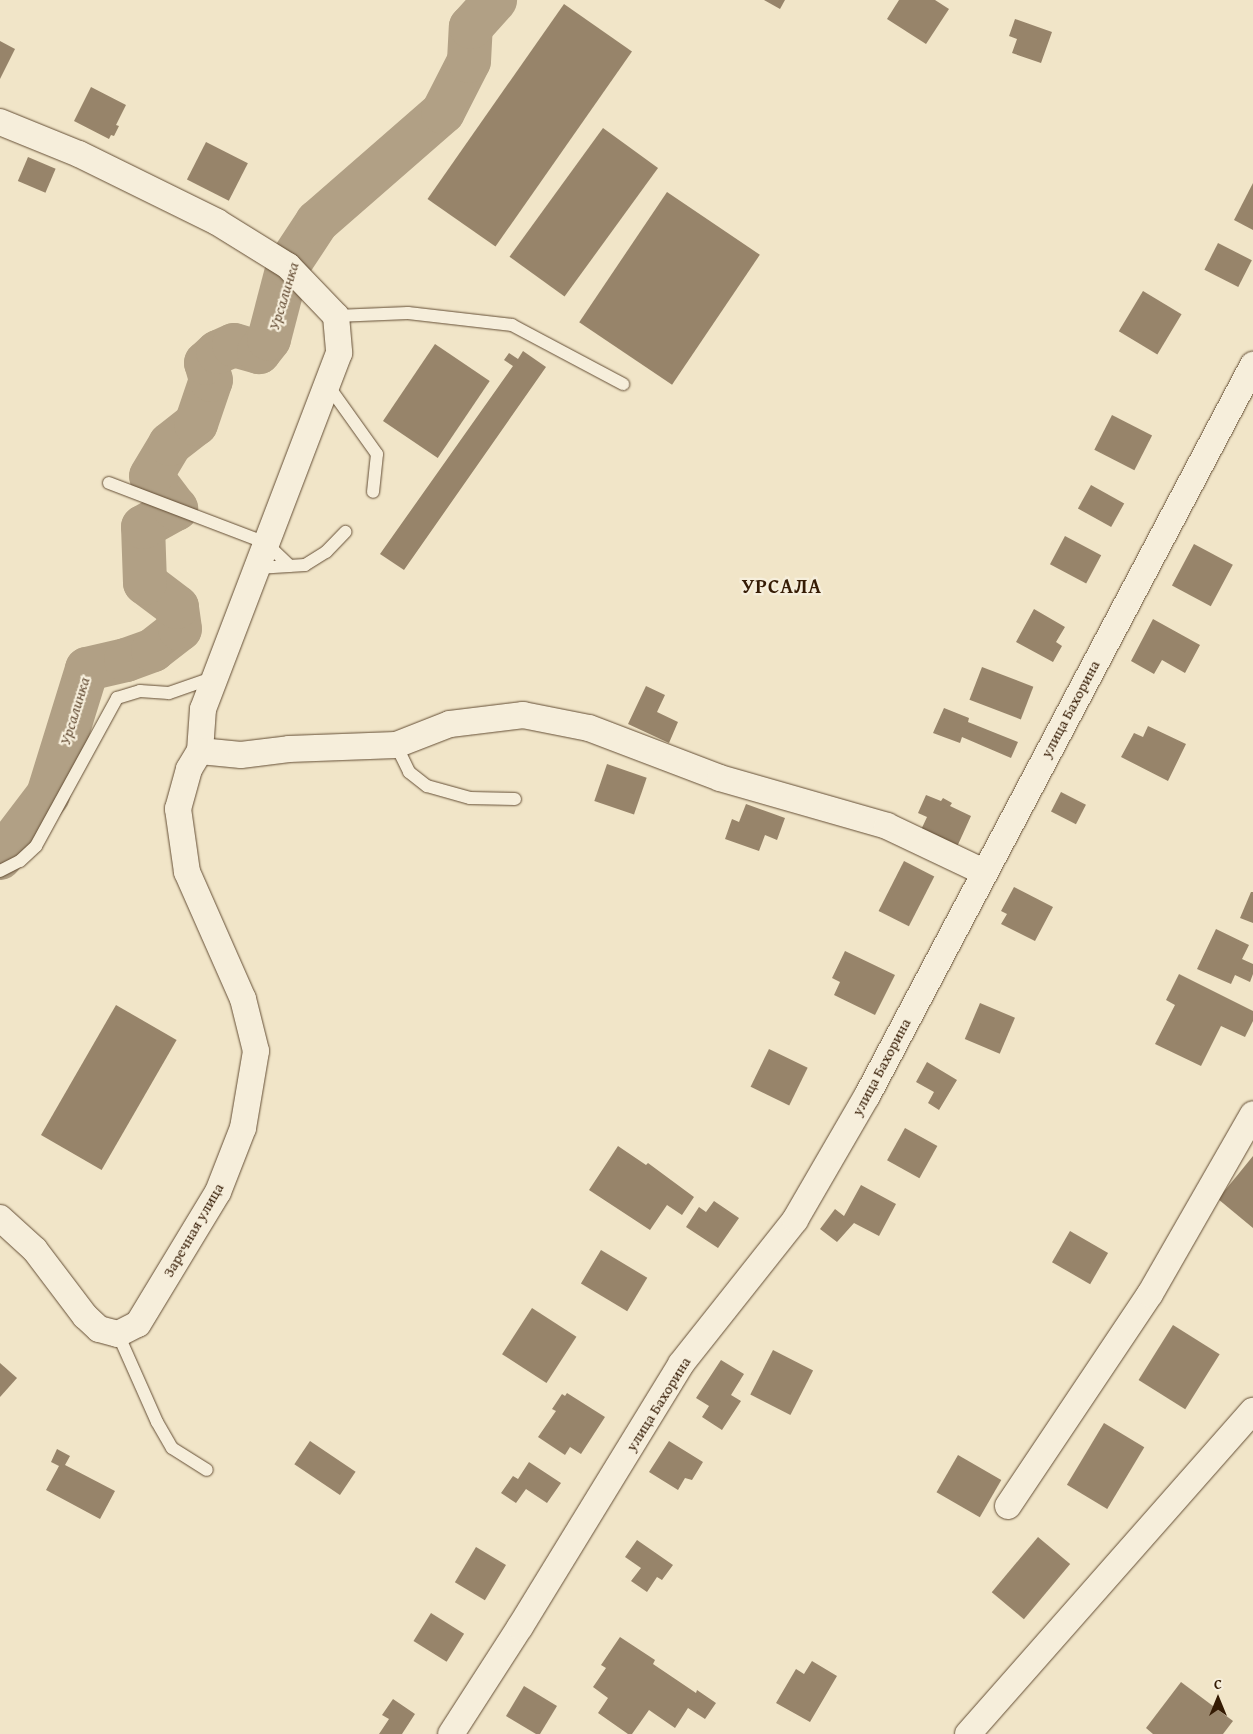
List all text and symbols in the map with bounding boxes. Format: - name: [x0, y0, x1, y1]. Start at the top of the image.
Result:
- water label: Урсалинка: [264, 260, 302, 332]
- district label: УРСАЛА: [741, 573, 823, 597]
- street label: улица Бахорина: [1037, 657, 1103, 761]
- water label: Урсалинка: [55, 675, 93, 747]
- street label: улица Бахорина: [848, 1015, 914, 1119]
- street label: Заречная улица: [159, 1180, 227, 1280]
- street label: улица Бахорина: [622, 1354, 694, 1454]
- north arrow: [1193, 1674, 1243, 1724]
- text: С: [1214, 1674, 1222, 1694]

